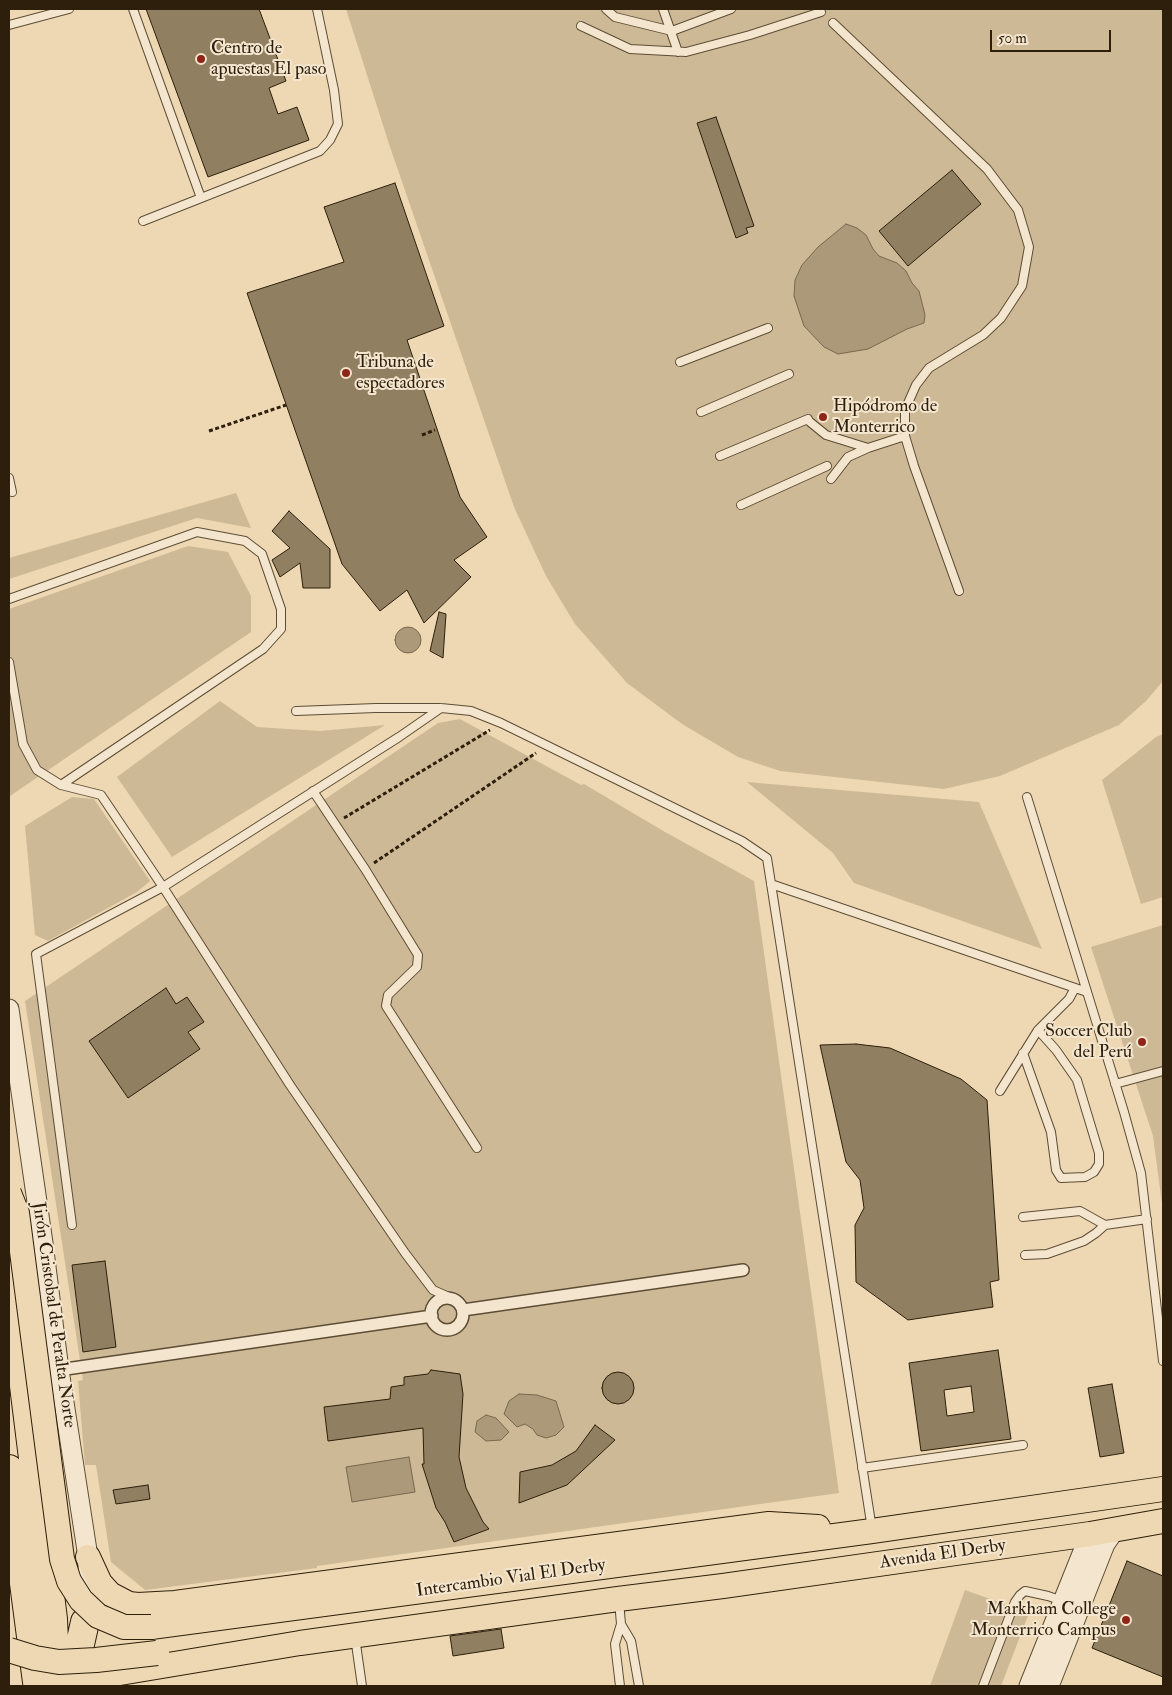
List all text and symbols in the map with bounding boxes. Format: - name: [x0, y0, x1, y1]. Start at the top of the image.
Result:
- scale bar: [992, 20, 1113, 52]
- text: 50 m: [998, 29, 1027, 48]
- place label: Centro de apuestas El paso: [211, 38, 326, 80]
- marker: Centro de apuestas El paso: [195, 53, 207, 65]
- place label: Tribuna de espectadores: [356, 352, 445, 394]
- marker: Tribuna de espectadores: [340, 367, 352, 379]
- place label: Hipódromo de Monterrico: [833, 396, 937, 438]
- marker: Hipódromo de Monterrico: [817, 411, 829, 423]
- place label: Soccer Club del Perú: [1045, 1021, 1132, 1064]
- marker: Soccer Club del Perú: [1136, 1036, 1148, 1048]
- street label: Jirón Cristobal de Peralta Norte: [26, 1201, 80, 1429]
- street label: Avenida El Derby: [879, 1535, 1007, 1575]
- street label: Intercambio Vial El Derby: [415, 1555, 607, 1603]
- place label: Markham College Monterrico Campus: [971, 1599, 1116, 1642]
- marker: Markham College Monterrico Campus: [1120, 1614, 1132, 1626]

